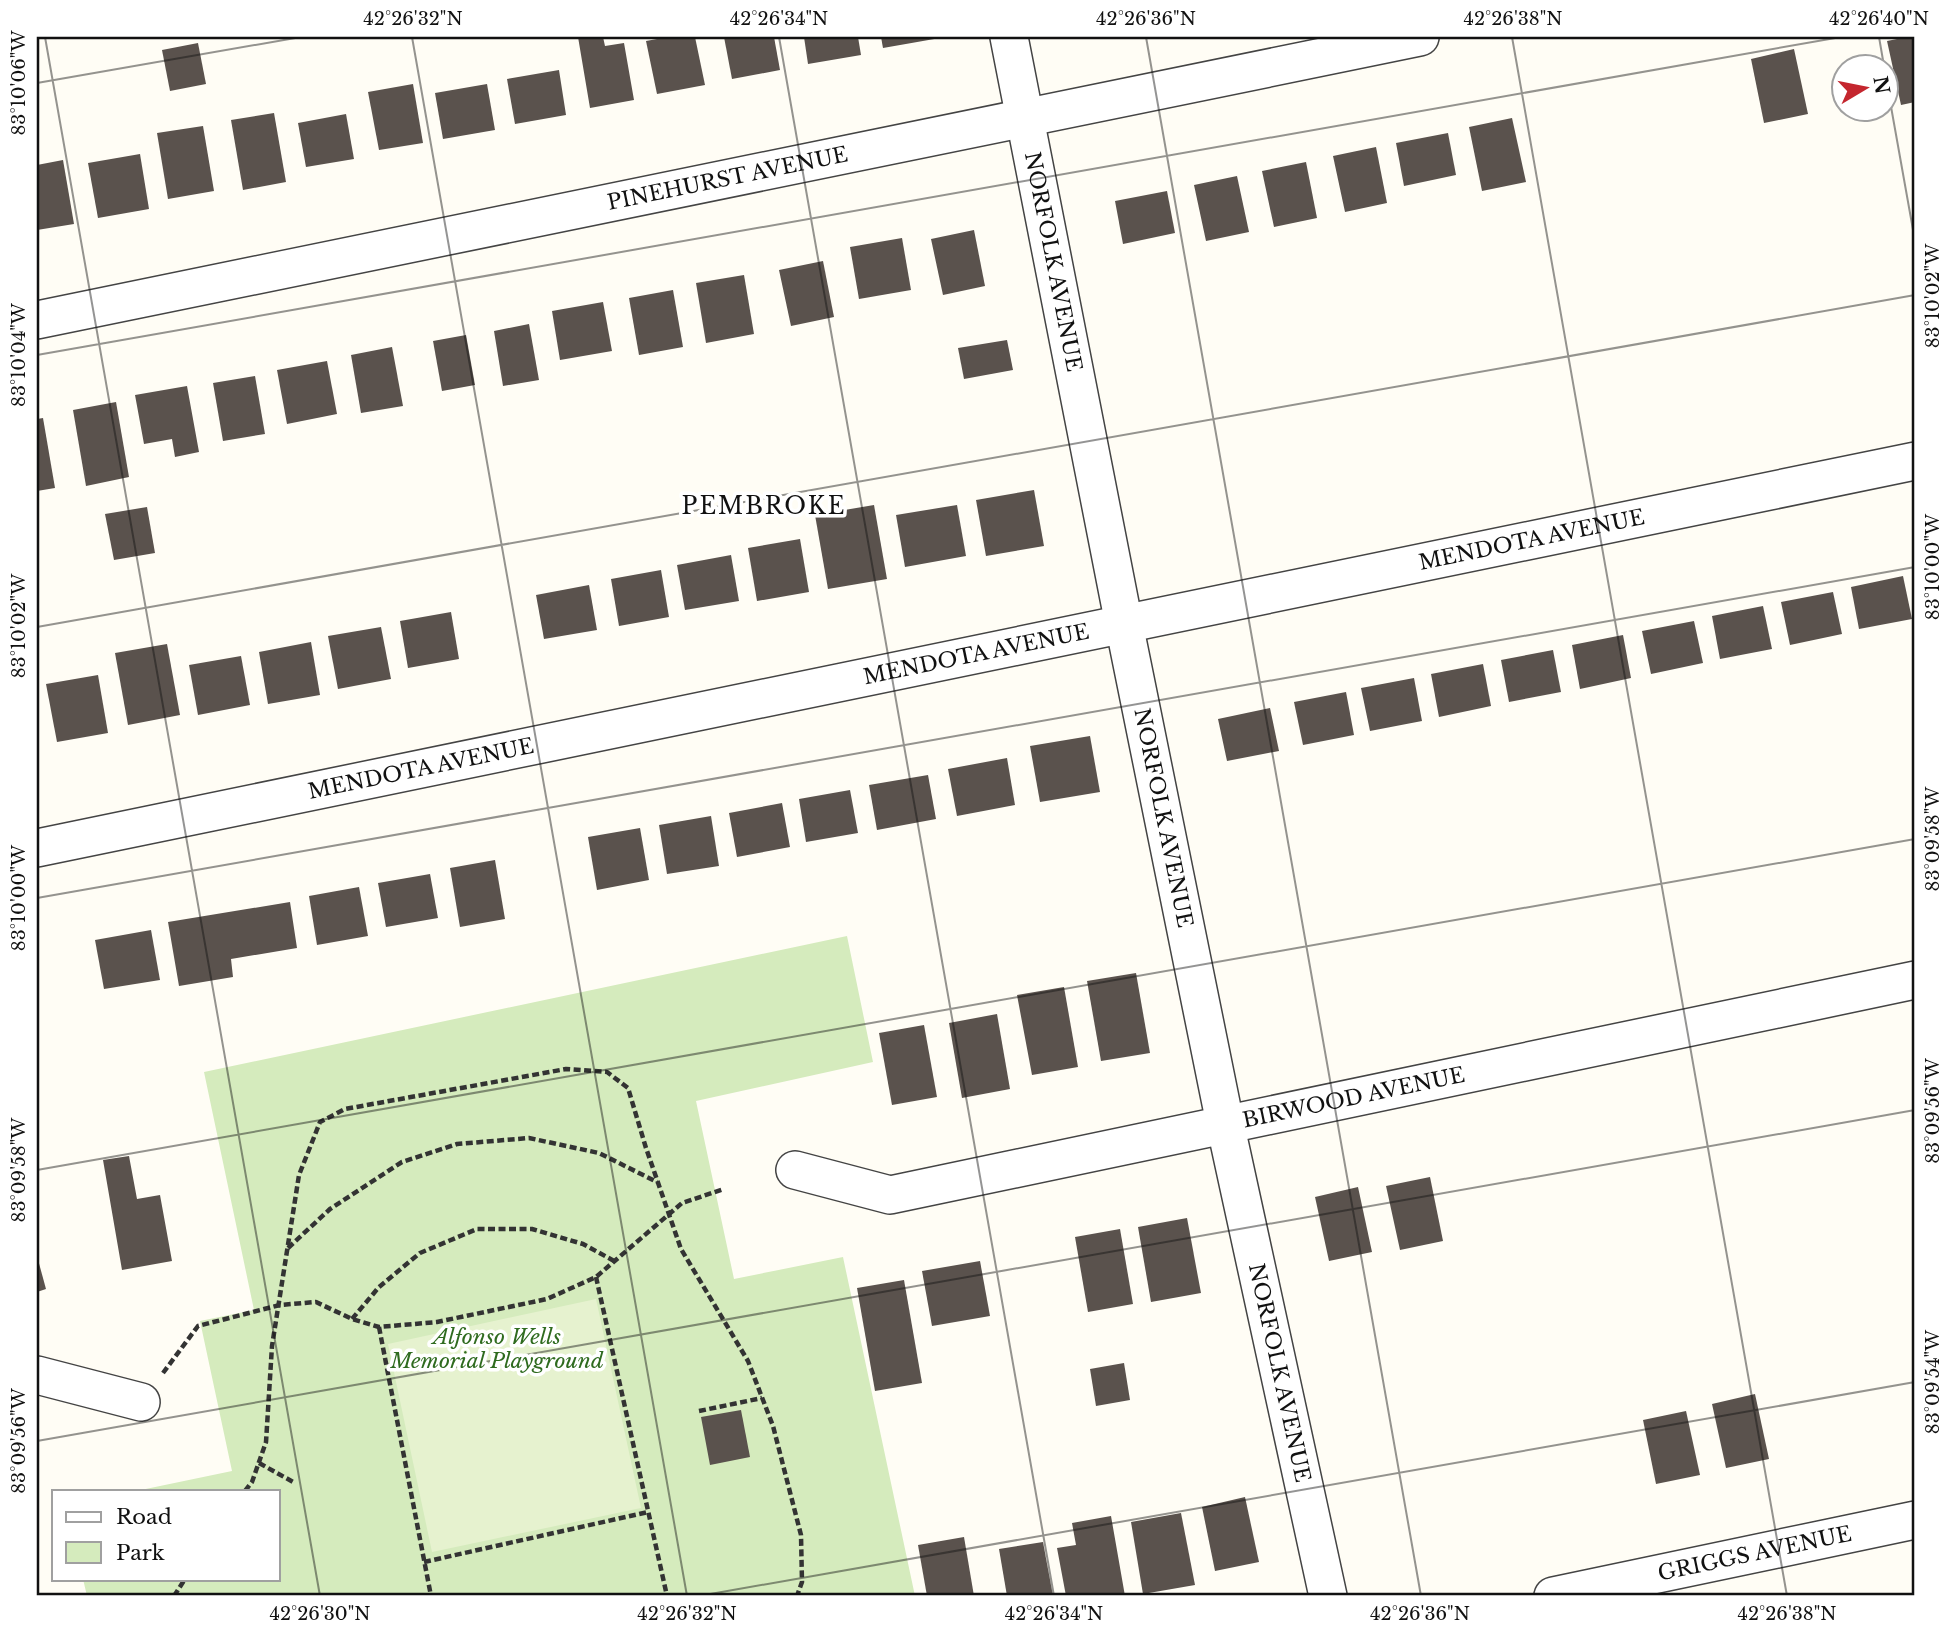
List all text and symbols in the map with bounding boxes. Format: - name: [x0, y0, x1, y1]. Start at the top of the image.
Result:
- text: 42°26'32"N: [363, 8, 463, 30]
- text: 42°26'34"N: [730, 8, 828, 30]
- text: 42°26'36"N: [1096, 8, 1196, 30]
- text: 42°26'38"N: [1463, 8, 1563, 30]
- text: 42°26'40"N: [1829, 8, 1929, 30]
- text: 83°10'06"W: [8, 30, 30, 136]
- north arrow: [1829, 52, 1899, 122]
- text: N: [1868, 74, 1894, 96]
- street label: PINEHURST AVENUE: [605, 141, 850, 216]
- street label: NORFOLK AVENUE: [1019, 150, 1087, 374]
- text: 83°10'02"W: [1922, 243, 1944, 348]
- text: 83°10'04"W: [8, 302, 30, 407]
- district label: PEMBROKE: [682, 492, 846, 520]
- street label: MENDOTA AVENUE: [1416, 504, 1647, 576]
- text: 83°10'00"W: [1922, 513, 1944, 620]
- text: 83°10'02"W: [8, 573, 30, 678]
- street label: MENDOTA AVENUE: [861, 619, 1091, 690]
- street label: NORFOLK AVENUE: [1128, 706, 1198, 930]
- street label: MENDOTA AVENUE: [306, 733, 536, 805]
- text: 83°09'58"W: [1922, 786, 1944, 892]
- text: 83°10'00"W: [8, 844, 30, 951]
- text: 83°09'56"W: [1922, 1057, 1944, 1164]
- street label: BIRWOOD AVENUE: [1240, 1062, 1467, 1134]
- text: 83°09'58"W: [8, 1117, 30, 1223]
- street label: NORFOLK AVENUE: [1243, 1261, 1316, 1485]
- park label: Alfonso Wells Memorial Playground: [389, 1324, 604, 1374]
- text: 83°09'54"W: [1922, 1329, 1944, 1434]
- text: 83°09'56"W: [8, 1387, 30, 1494]
- legend: [52, 1490, 280, 1580]
- text: Road: [116, 1504, 172, 1530]
- street label: GRIGGS AVENUE: [1655, 1521, 1854, 1587]
- text: Park: [116, 1540, 165, 1566]
- text: 42°26'30"N: [269, 1603, 371, 1625]
- text: 42°26'32"N: [637, 1603, 737, 1625]
- text: 42°26'34"N: [1005, 1603, 1103, 1625]
- text: 42°26'36"N: [1370, 1603, 1470, 1625]
- text: 42°26'38"N: [1737, 1603, 1837, 1625]

